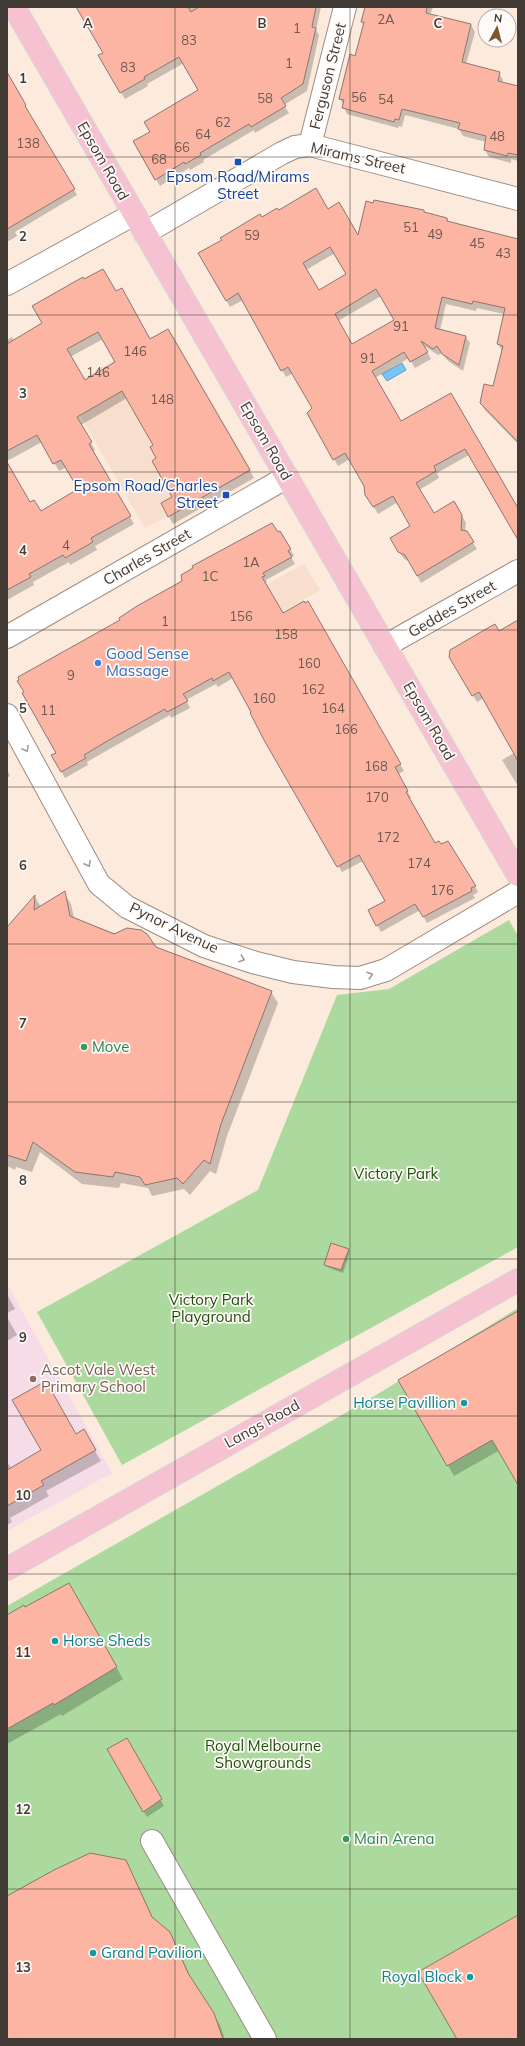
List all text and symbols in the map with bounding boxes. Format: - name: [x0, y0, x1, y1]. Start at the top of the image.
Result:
- north arrow: [477, 8, 517, 48]
- house number: 2A: [377, 11, 395, 27]
- text: N: [493, 11, 503, 26]
- text: A: [83, 15, 93, 31]
- text: B: [258, 15, 267, 31]
- text: C: [434, 15, 443, 31]
- house number: 1: [293, 20, 301, 36]
- street label: Ferguson Street: [305, 20, 350, 131]
- house number: 83: [181, 32, 197, 48]
- house number: 1: [285, 55, 293, 71]
- house number: 83: [120, 59, 136, 75]
- text: 1: [19, 70, 27, 86]
- house number: 56: [351, 89, 367, 105]
- house number: 58: [257, 90, 273, 106]
- house number: 54: [378, 91, 394, 107]
- house number: 62: [215, 114, 231, 130]
- street label: Epsom Road: [73, 118, 134, 203]
- house number: 64: [195, 126, 211, 142]
- house number: 48: [489, 128, 505, 144]
- house number: 138: [16, 135, 40, 151]
- street label: Mirams Street: [309, 137, 407, 178]
- house number: 66: [174, 139, 190, 155]
- house number: 68: [151, 151, 167, 167]
- marker: Epsom Road/Mirams Street: [233, 157, 243, 167]
- place label: Epsom Road/Mirams Street: [166, 167, 310, 203]
- house number: 51: [403, 219, 419, 235]
- house number: 49: [427, 226, 443, 242]
- house number: 59: [244, 227, 260, 243]
- text: 2: [19, 228, 27, 244]
- house number: 45: [469, 235, 485, 251]
- house number: 43: [495, 245, 511, 261]
- house number: 91: [393, 318, 409, 334]
- house number: 146: [123, 343, 147, 359]
- house number: 91: [360, 350, 376, 366]
- house number: 146: [86, 364, 110, 380]
- text: 3: [19, 385, 27, 401]
- house number: 148: [150, 391, 174, 407]
- street label: Epsom Road: [236, 398, 297, 483]
- place label: Epsom Road/Charles Street: [74, 476, 218, 512]
- marker: Epsom Road/Charles Street: [221, 490, 231, 500]
- street label: Charles Street: [100, 524, 194, 589]
- house number: 4: [62, 537, 70, 553]
- text: 4: [19, 542, 27, 558]
- house number: 1A: [242, 554, 260, 570]
- house number: 1C: [202, 568, 218, 584]
- street label: Geddes Street: [405, 576, 499, 641]
- house number: 156: [229, 608, 253, 624]
- house number: 1: [161, 613, 169, 629]
- house number: 158: [274, 626, 298, 642]
- place label: Good Sense Massage: [106, 644, 189, 680]
- house number: 160: [297, 655, 321, 671]
- marker: Good Sense Massage: [93, 658, 103, 668]
- house number: 9: [67, 667, 75, 683]
- street label: Epsom Road: [399, 678, 460, 763]
- house number: 162: [301, 681, 325, 697]
- house number: 160: [252, 690, 276, 706]
- text: 5: [19, 700, 27, 716]
- house number: 164: [321, 700, 345, 716]
- house number: 11: [40, 702, 56, 718]
- house number: 166: [334, 721, 358, 737]
- one-way arrow: [22, 745, 29, 753]
- house number: 168: [364, 758, 388, 774]
- house number: 170: [365, 789, 389, 805]
- house number: 172: [376, 829, 400, 845]
- house number: 174: [407, 855, 431, 871]
- text: 6: [19, 857, 27, 873]
- one-way arrow: [84, 859, 91, 867]
- house number: 176: [430, 882, 454, 898]
- street label: Pynor Avenue: [127, 898, 222, 957]
- one-way arrow: [239, 954, 246, 962]
- one-way arrow: [366, 971, 373, 980]
- text: 7: [19, 1015, 27, 1031]
- place label: Move: [92, 1037, 129, 1056]
- marker: Move: [79, 1042, 89, 1052]
- park label: Victory Park: [354, 1164, 439, 1183]
- text: 8: [19, 1172, 27, 1188]
- park label: Victory Park Playground: [169, 1290, 254, 1326]
- text: 9: [19, 1329, 27, 1345]
- place label: Ascot Vale West Primary School: [41, 1360, 155, 1396]
- marker: Ascot Vale West Primary School: [28, 1374, 38, 1384]
- place label: Horse Pavillion: [353, 1393, 456, 1412]
- street label: Langs Road: [221, 1395, 303, 1452]
- marker: Horse Pavillion: [459, 1398, 469, 1408]
- text: 10: [15, 1487, 31, 1503]
- place label: Horse Sheds: [63, 1631, 151, 1650]
- marker: Horse Sheds: [50, 1636, 60, 1646]
- text: 11: [15, 1644, 31, 1660]
- park label: Royal Melbourne Showgrounds: [205, 1736, 321, 1772]
- text: 12: [15, 1801, 31, 1817]
- place label: Main Arena: [354, 1829, 434, 1848]
- marker: Main Arena: [341, 1834, 351, 1844]
- place label: Grand Pavilion: [101, 1943, 202, 1962]
- marker: Grand Pavilion: [88, 1948, 98, 1958]
- text: 13: [15, 1959, 31, 1975]
- place label: Royal Block: [382, 1967, 462, 1986]
- marker: Royal Block: [465, 1972, 475, 1982]

